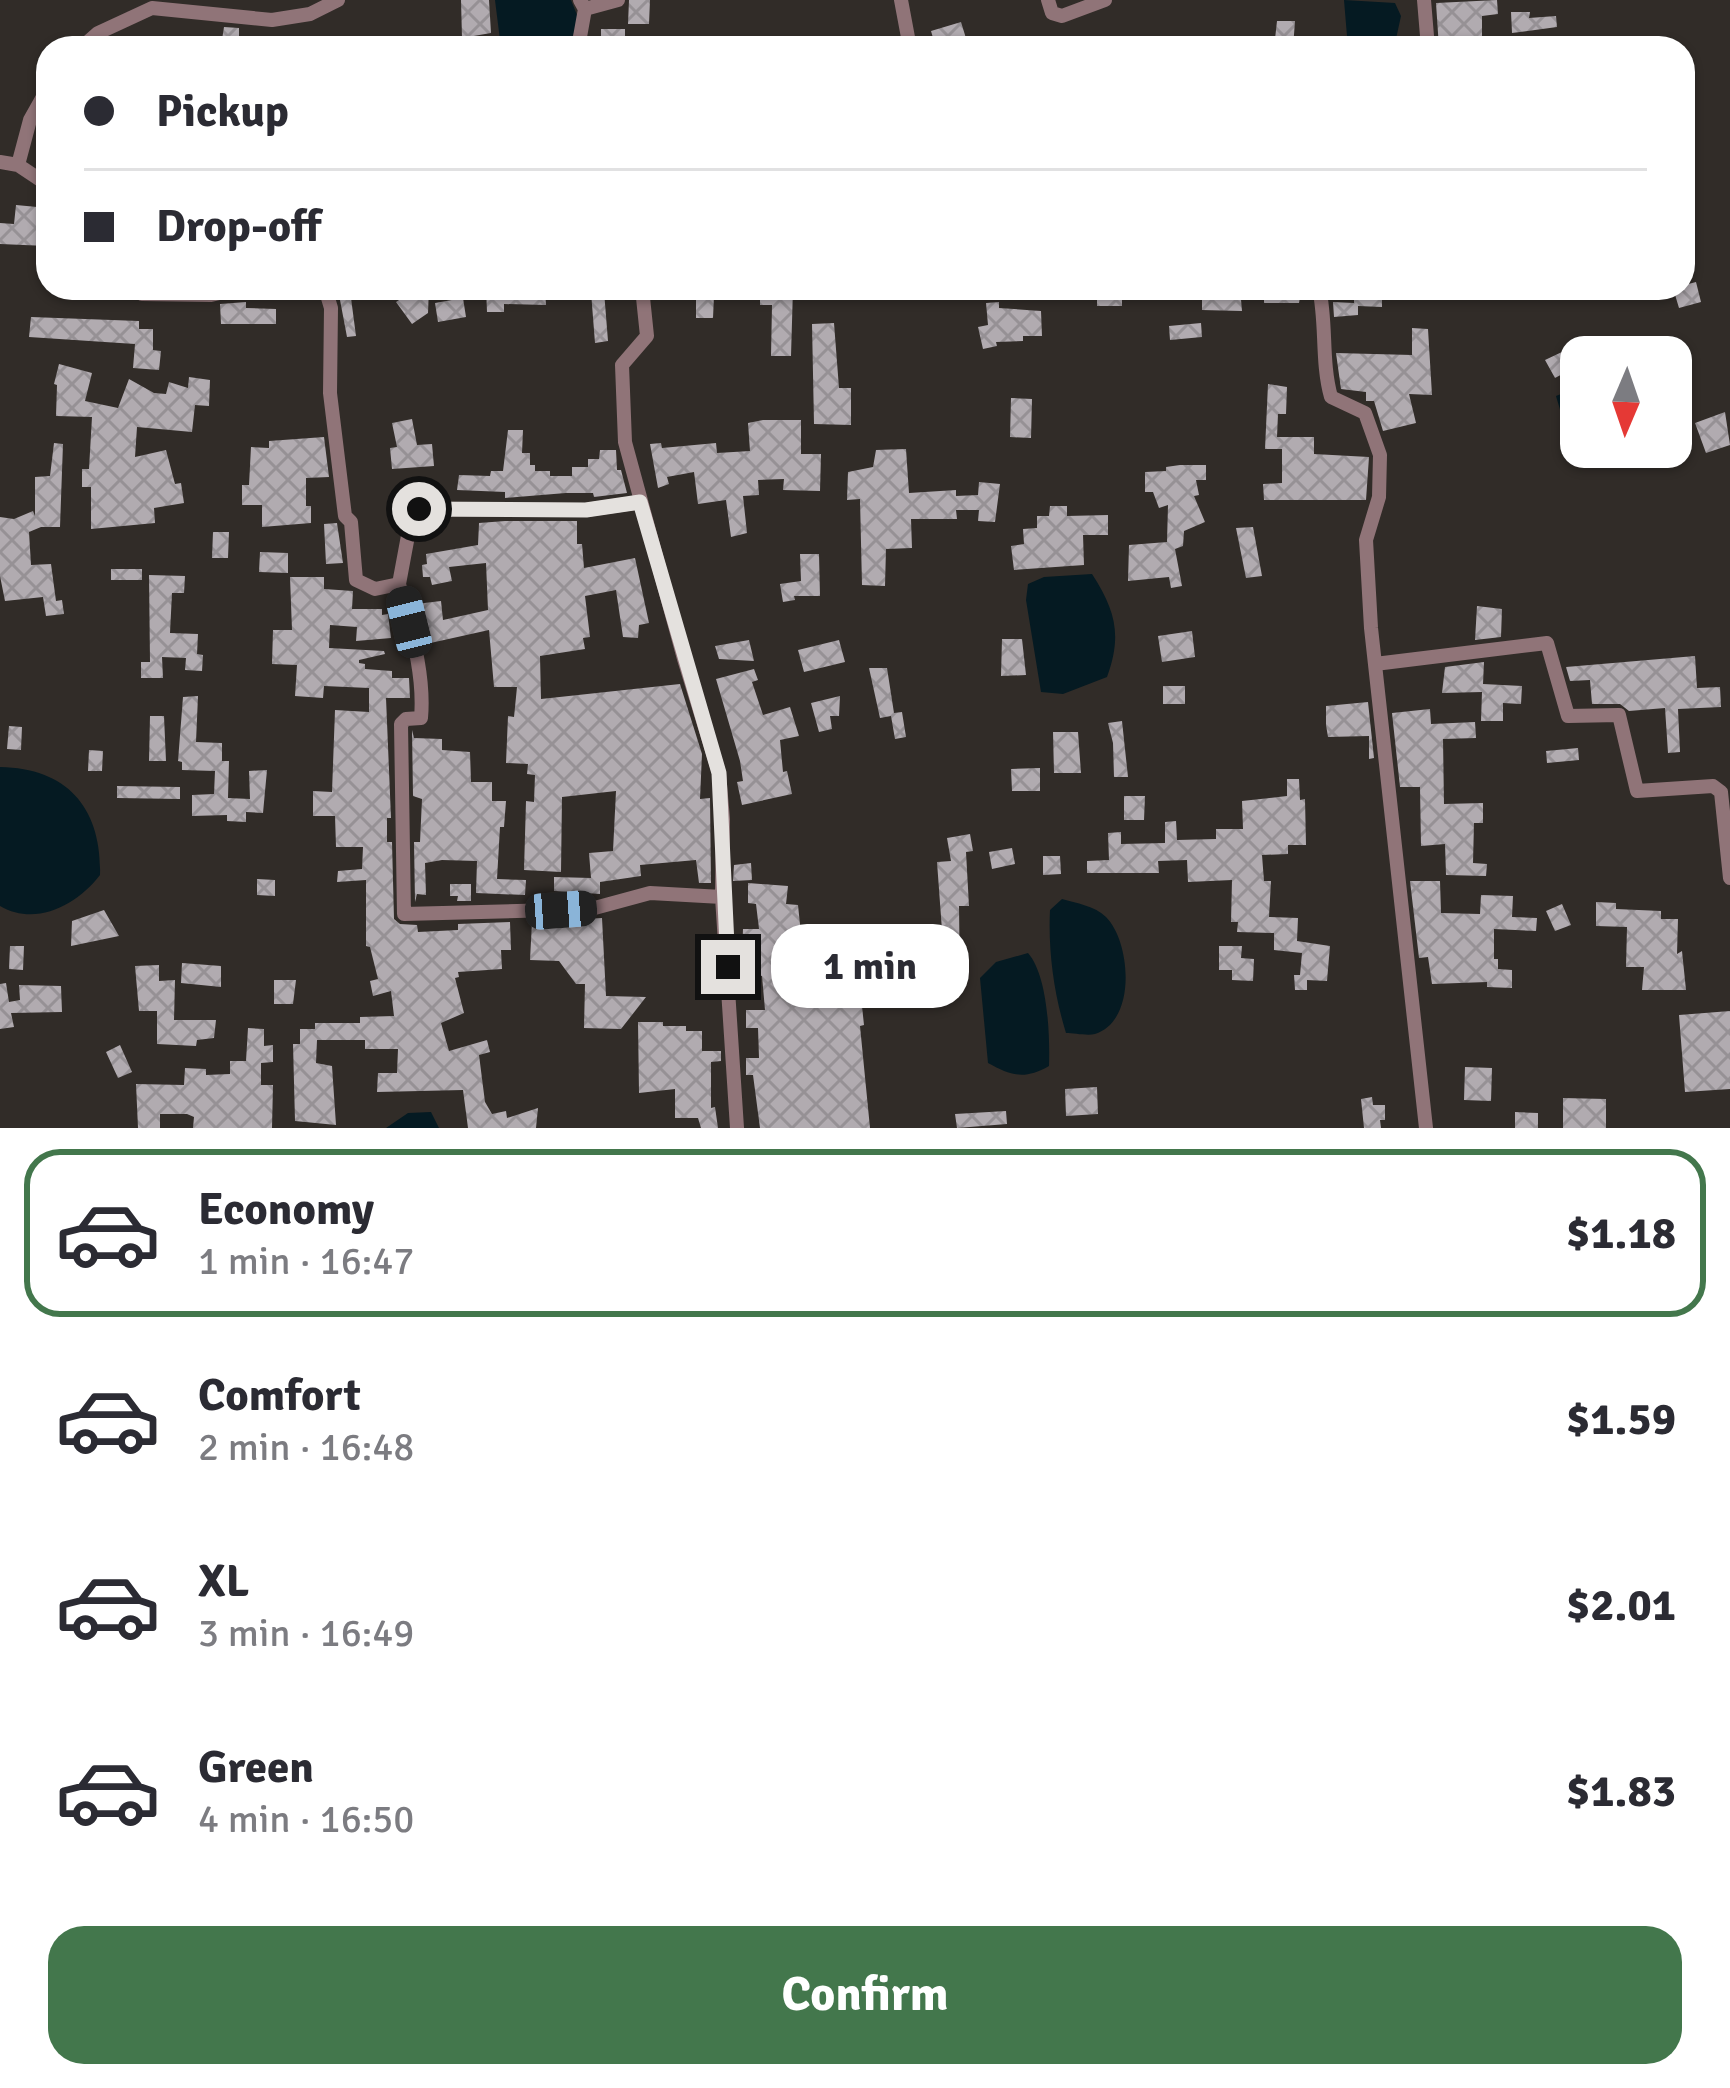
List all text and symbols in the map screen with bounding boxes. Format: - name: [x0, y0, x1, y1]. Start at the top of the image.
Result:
- text: Pickup: [156, 84, 289, 139]
- text: Drop-off: [156, 199, 321, 254]
- north arrow: [1560, 336, 1692, 468]
- map controls: [1560, 336, 1692, 468]
- route start: [392, 482, 446, 536]
- car: [383, 583, 435, 661]
- car: [524, 890, 598, 930]
- callout: 1 min: [770, 925, 968, 1009]
- route end: [701, 940, 755, 994]
- text: 1 min: [823, 942, 917, 990]
- icon: car: [54, 1179, 162, 1287]
- text: Economy: [198, 1182, 374, 1237]
- text: $1.18: [1566, 1206, 1676, 1261]
- text: 1 min · 16:47: [198, 1237, 414, 1285]
- icon: car: [54, 1365, 162, 1473]
- text: Comfort: [198, 1368, 361, 1423]
- text: $1.59: [1566, 1392, 1676, 1447]
- text: 2 min · 16:48: [198, 1423, 414, 1471]
- icon: car: [54, 1551, 162, 1659]
- text: XL: [198, 1554, 249, 1609]
- text: $2.01: [1566, 1578, 1676, 1633]
- text: 3 min · 16:49: [198, 1609, 414, 1657]
- icon: car: [54, 1737, 162, 1845]
- text: Green: [198, 1740, 314, 1795]
- text: $1.83: [1566, 1764, 1676, 1819]
- text: 4 min · 16:50: [198, 1795, 414, 1843]
- button: Confirm: [48, 1926, 1682, 2064]

